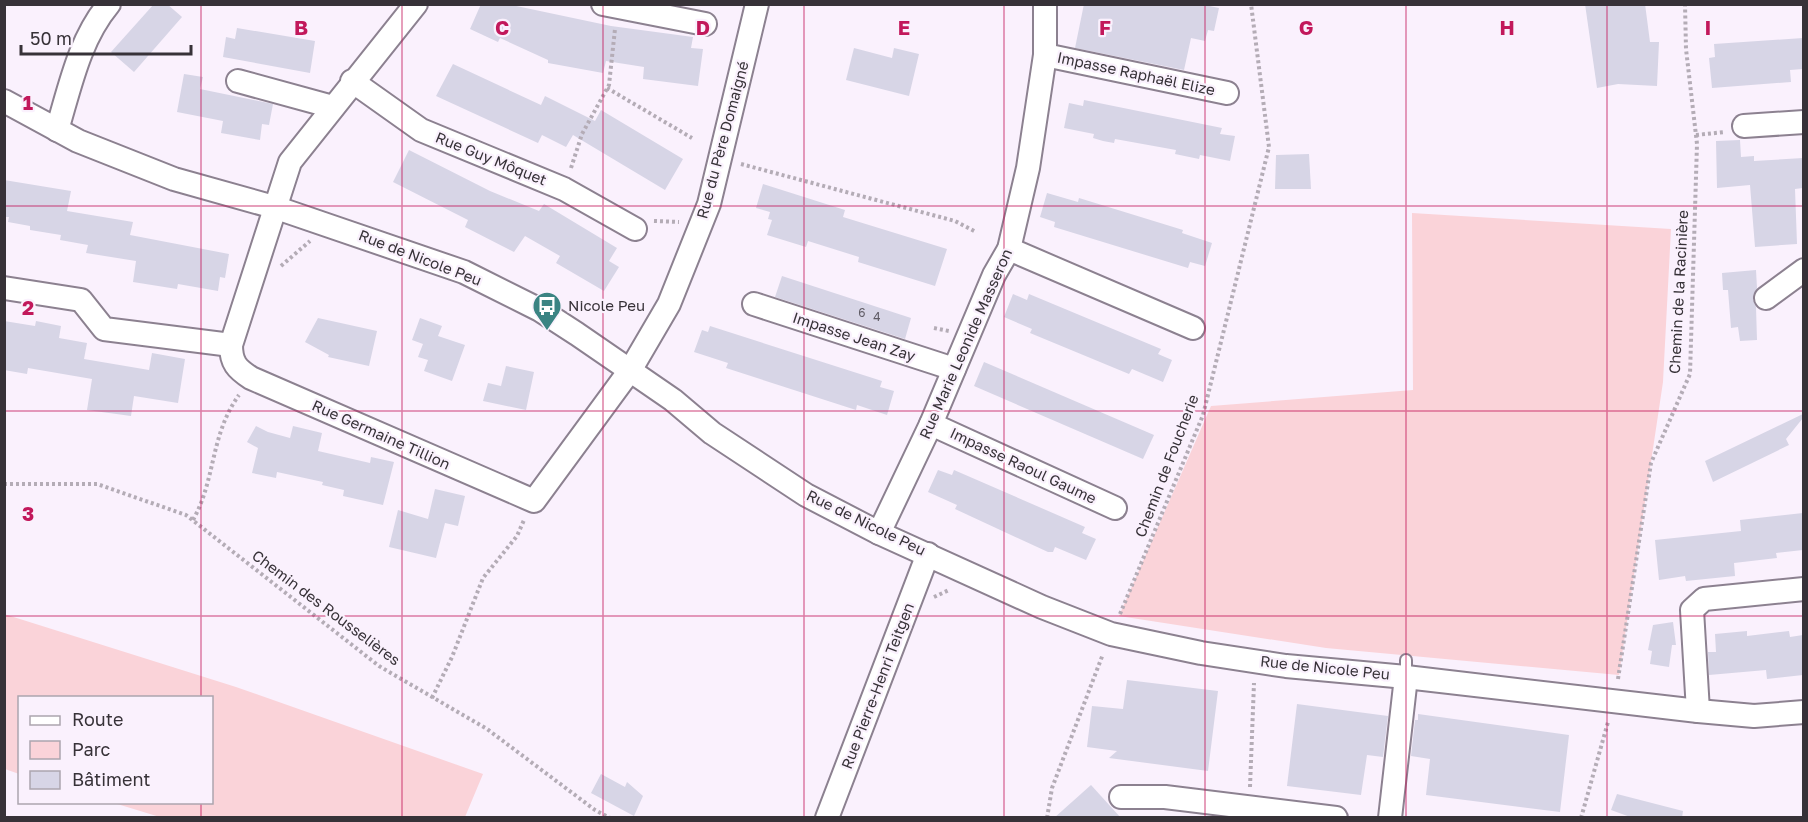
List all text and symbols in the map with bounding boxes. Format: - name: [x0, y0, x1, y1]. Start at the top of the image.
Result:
- text: B: [294, 15, 308, 39]
- text: C: [495, 15, 509, 39]
- text: D: [696, 15, 710, 39]
- text: E: [898, 15, 910, 39]
- text: F: [1099, 15, 1111, 39]
- text: G: [1299, 15, 1313, 39]
- text: H: [1499, 15, 1515, 39]
- text: I: [1705, 15, 1711, 39]
- scale bar: [21, 18, 190, 56]
- text: 50 m: [30, 27, 72, 49]
- street label: Impasse Raphaël Elize: [1056, 47, 1217, 99]
- street label: Rue du Père Domaigné: [692, 59, 752, 221]
- text: 1: [23, 90, 33, 114]
- street label: Rue Guy Môquet: [433, 128, 550, 189]
- street label: Chemin de la Racinière: [1665, 209, 1691, 374]
- street label: Rue de Nicole Peu: [356, 225, 484, 289]
- street label: Rue Marie Leonide Masseron: [915, 246, 1015, 441]
- bus stop icon: Nicole Peu: [531, 290, 563, 332]
- text: 2: [22, 295, 34, 319]
- place label: Nicole Peu: [568, 296, 645, 314]
- house number: 6: [858, 305, 866, 320]
- street label: Impasse Jean Zay: [791, 308, 919, 365]
- house number: 4: [873, 309, 881, 324]
- street label: Chemin de Foucherie: [1131, 391, 1202, 540]
- street label: Rue Germaine Tillion: [310, 396, 453, 473]
- street label: Impasse Raoul Gaume: [947, 423, 1100, 507]
- street label: Rue de Nicole Peu: [804, 485, 929, 559]
- text: 3: [22, 501, 34, 525]
- street label: Chemin des Rousselières: [249, 546, 404, 669]
- street label: Rue Pierre-Henri Teitgen: [837, 600, 917, 771]
- street label: Rue de Nicole Peu: [1259, 651, 1391, 683]
- legend: [18, 696, 213, 804]
- text: Route: [72, 708, 123, 730]
- text: Parc: [72, 738, 111, 760]
- text: Bâtiment: [72, 768, 151, 790]

